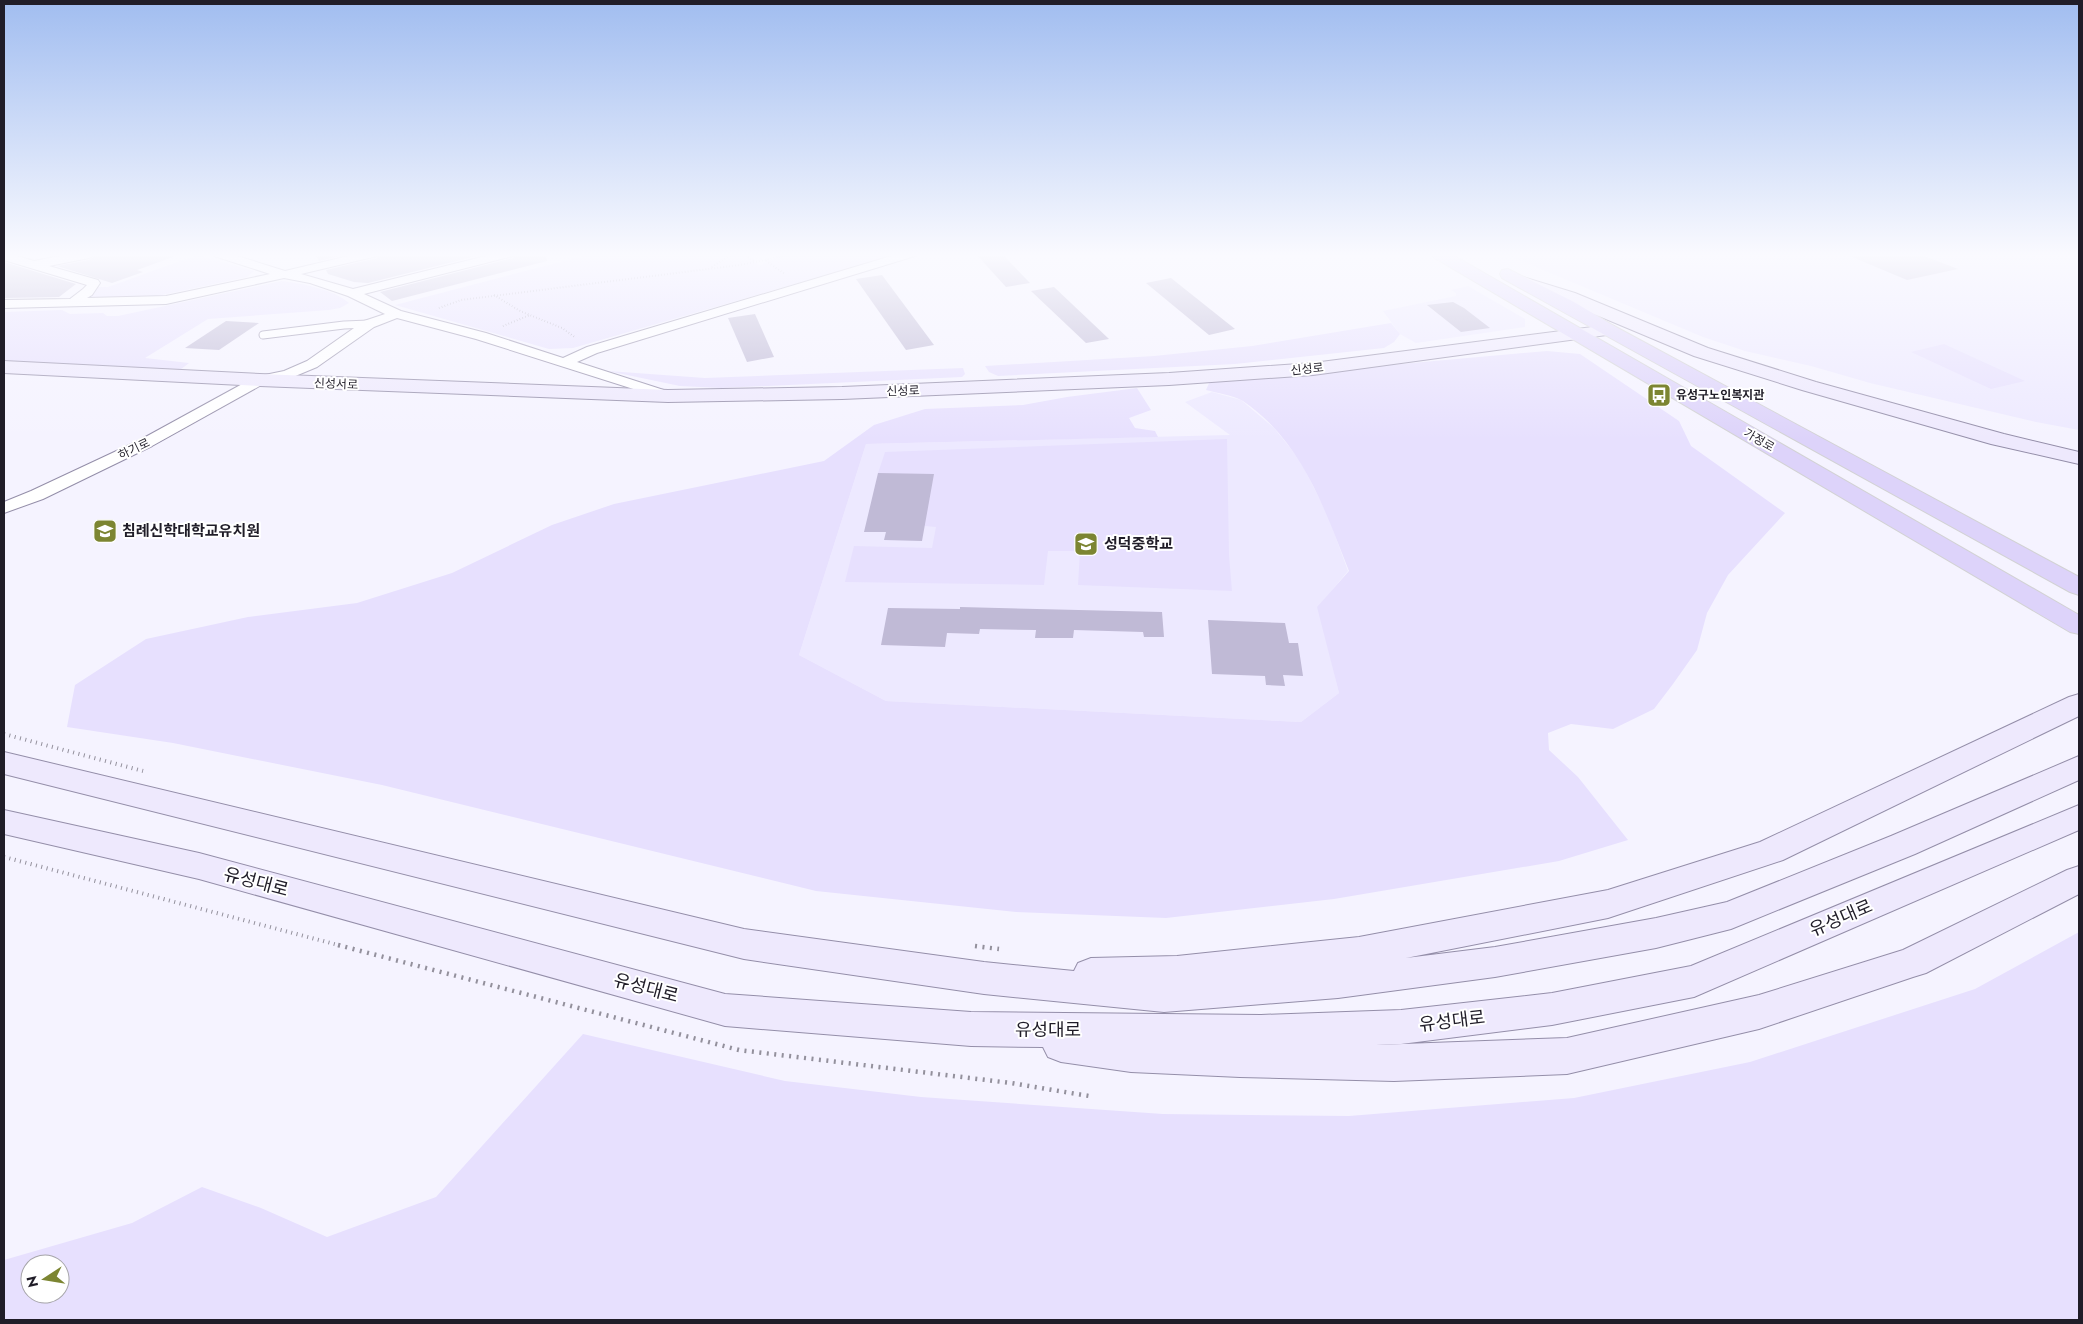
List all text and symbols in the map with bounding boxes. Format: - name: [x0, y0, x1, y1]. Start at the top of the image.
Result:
- street label: 신성로: [1290, 358, 1324, 380]
- street label: 신성서로: [314, 374, 358, 394]
- street label: 신성로: [886, 381, 920, 401]
- bus stop icon: 유성구노인복지관: [1646, 382, 1672, 408]
- place label: 유성구노인복지관: [1676, 386, 1764, 404]
- street label: 가정로: [1740, 424, 1778, 456]
- street label: 하기로: [115, 434, 153, 464]
- school or university icon: 침례신학대학교유치원: [92, 518, 118, 544]
- place label: 침례신학대학교유치원: [122, 520, 260, 542]
- school or university icon: 성덕중학교: [1073, 531, 1099, 557]
- place label: 성덕중학교: [1104, 533, 1173, 555]
- street label: 유성대로: [221, 861, 291, 903]
- street label: 유성대로: [1805, 893, 1877, 943]
- street label: 유성대로: [611, 967, 681, 1009]
- street label: 유성대로: [1418, 1004, 1486, 1038]
- street label: 유성대로: [1015, 1017, 1081, 1043]
- north arrow: [20, 1254, 70, 1304]
- text: N: [21, 1274, 43, 1289]

